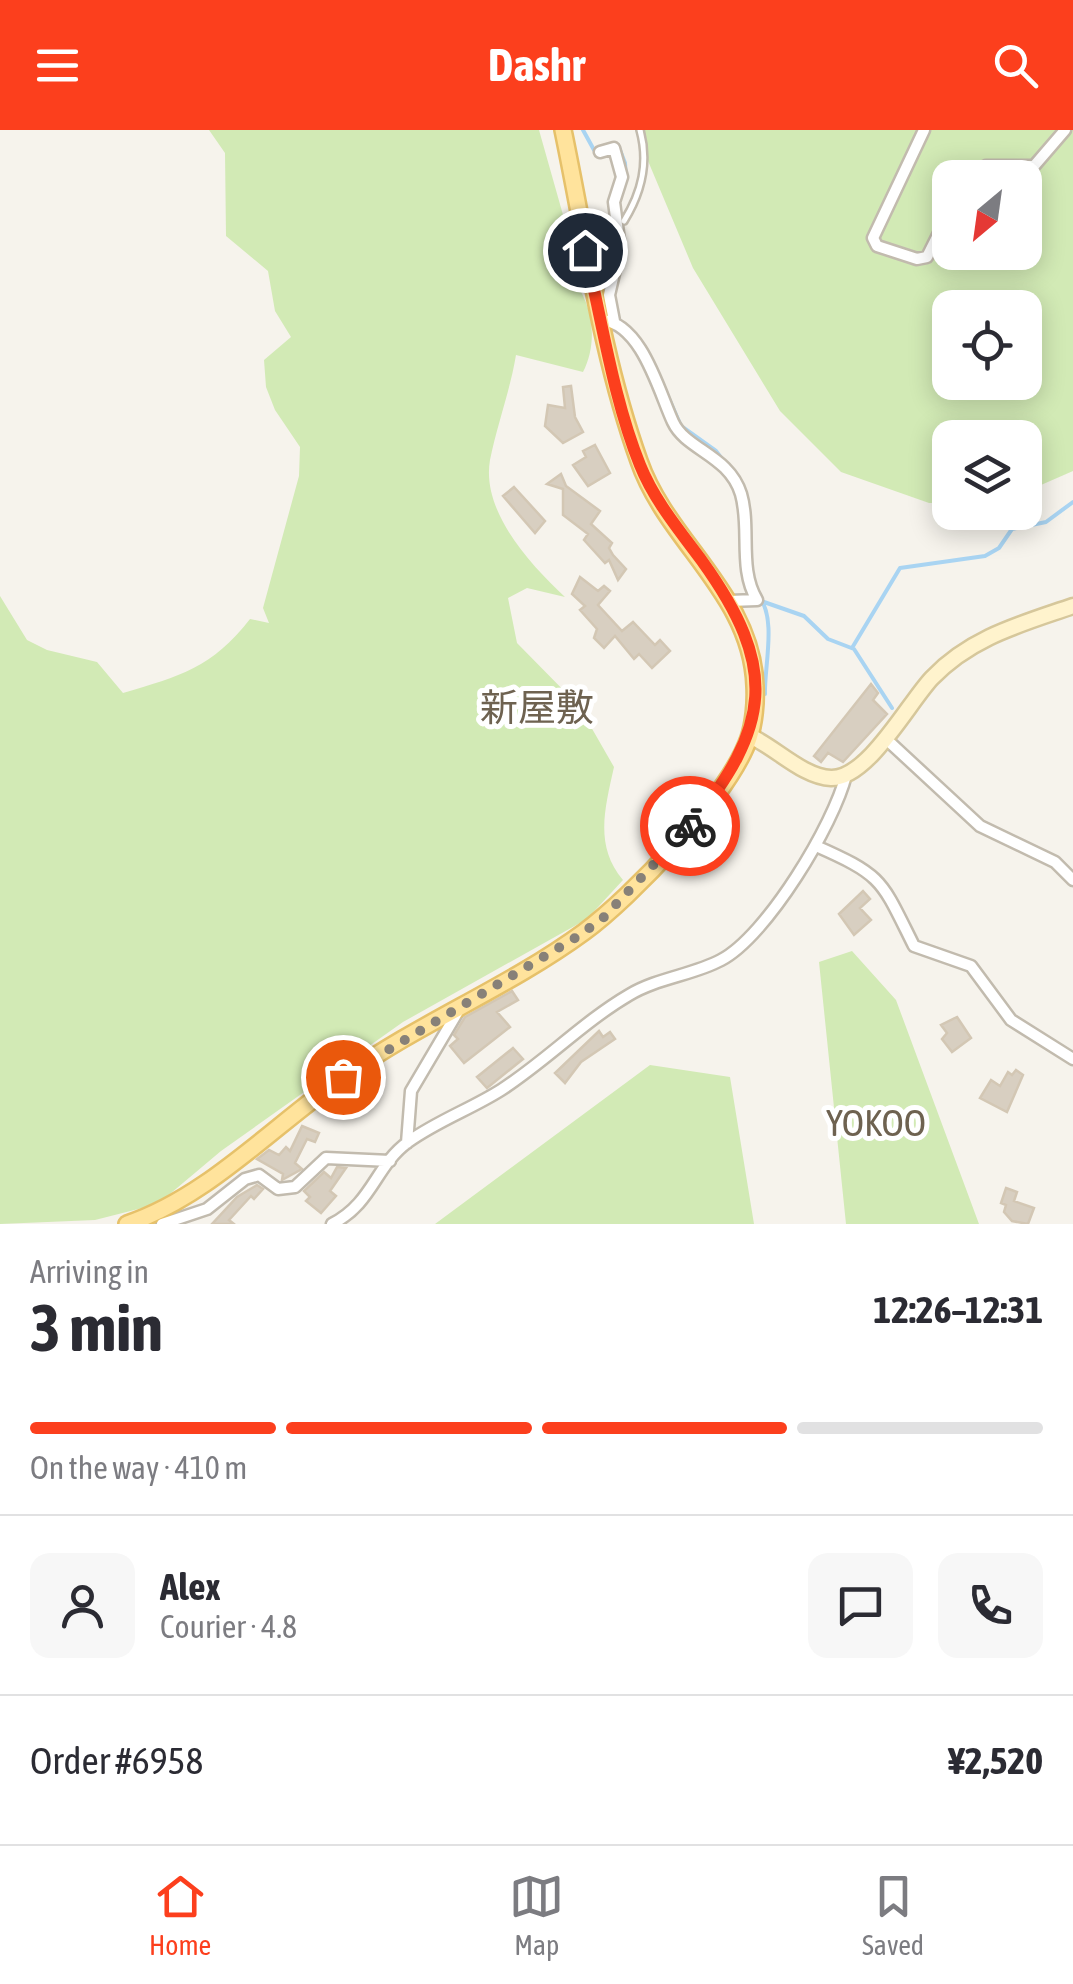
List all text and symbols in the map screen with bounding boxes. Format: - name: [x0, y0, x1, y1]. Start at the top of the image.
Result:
- icon: menu: [30, 38, 85, 93]
- icon: search: [988, 38, 1043, 93]
- text: Dashr: [488, 39, 585, 91]
- north arrow: [932, 160, 1042, 270]
- map controls: [932, 160, 1042, 530]
- pin: [543, 208, 628, 293]
- icon: home: [558, 223, 613, 278]
- button: locate: [932, 290, 1042, 400]
- button: layers: [932, 420, 1042, 530]
- district label: 新屋敷: [480, 686, 594, 729]
- courier: [640, 776, 740, 876]
- icon: bike: [663, 799, 718, 854]
- pin: [301, 1035, 386, 1120]
- icon: bag: [316, 1050, 371, 1105]
- district label: YOKOO: [826, 1101, 926, 1144]
- text: Arriving in: [30, 1253, 149, 1290]
- text: 12:26–12:31: [873, 1288, 1043, 1331]
- text: 3 min: [30, 1290, 163, 1365]
- text: On the way · 410 m: [30, 1449, 247, 1486]
- button: person: [30, 1553, 135, 1658]
- button: chat: [808, 1553, 913, 1658]
- button: phone: [938, 1553, 1043, 1658]
- text: Alex: [160, 1565, 221, 1608]
- text: Courier · 4.8: [160, 1608, 297, 1645]
- text: Order #6958: [30, 1739, 203, 1782]
- text: ¥2,520: [948, 1739, 1043, 1782]
- tab: Home: [149, 1869, 211, 1961]
- tab: Map: [509, 1869, 564, 1961]
- tab: Saved: [862, 1869, 924, 1961]

